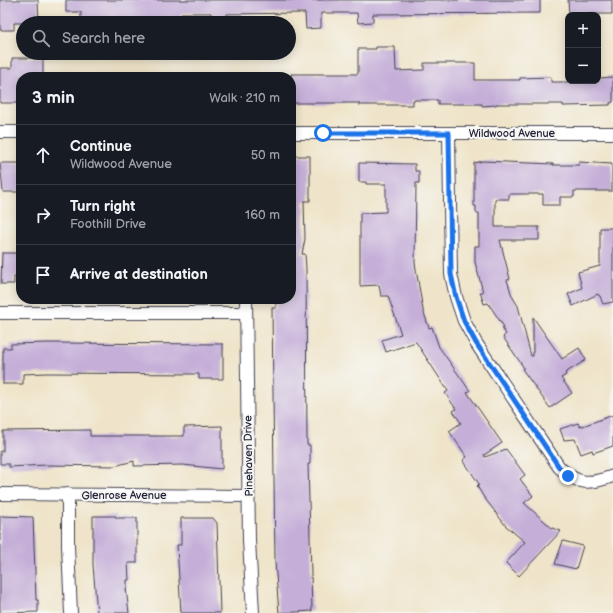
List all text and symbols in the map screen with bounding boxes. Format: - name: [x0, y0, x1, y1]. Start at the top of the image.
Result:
- map controls: [565, 12, 601, 84]
- button: +: [565, 12, 601, 48]
- search box: [16, 16, 296, 60]
- icon: search: [30, 27, 52, 49]
- text: Search here: [62, 29, 145, 48]
- button: −: [565, 48, 601, 84]
- text: 3 min: [32, 88, 75, 108]
- text: Walk · 210 m: [209, 90, 280, 106]
- route start: [314, 124, 332, 142]
- street label: Wildwood Avenue: [469, 127, 556, 140]
- text: Continue: [70, 137, 132, 156]
- icon: ahead: [32, 144, 54, 166]
- text: 50 m: [251, 147, 280, 163]
- text: Wildwood Avenue: [70, 156, 172, 172]
- text: Turn right: [70, 197, 135, 216]
- icon: right: [32, 204, 54, 226]
- text: 160 m: [245, 207, 280, 223]
- text: Foothill Drive: [70, 216, 146, 232]
- icon: arrive: [32, 264, 54, 286]
- text: Arrive at destination: [70, 265, 208, 284]
- street label: Pinehaven Drive: [241, 415, 256, 497]
- route end: [559, 467, 577, 485]
- street label: Glenrose Avenue: [81, 489, 167, 502]

